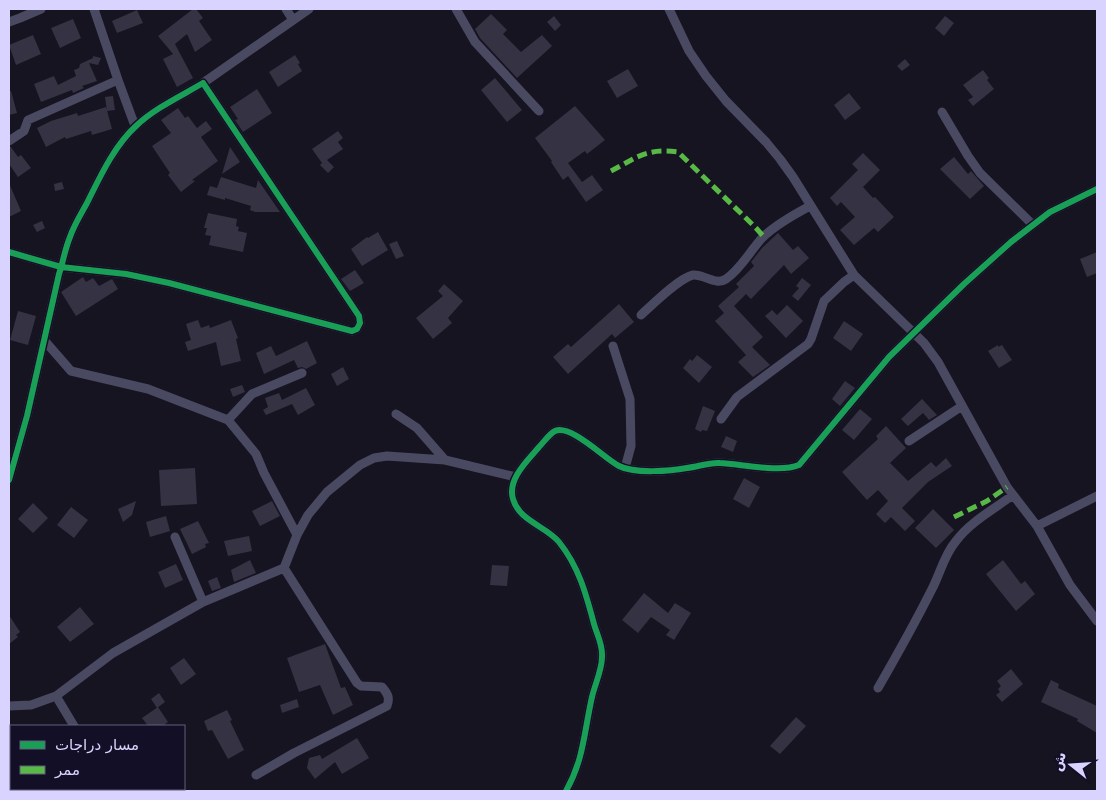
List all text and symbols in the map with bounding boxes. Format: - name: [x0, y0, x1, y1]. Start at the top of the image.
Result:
- legend: [10, 725, 185, 790]
- text: مسار دراجات: [55, 736, 139, 754]
- north arrow: [1046, 740, 1096, 790]
- text: ش: [1048, 750, 1069, 773]
- text: ممر: [54, 761, 80, 779]

